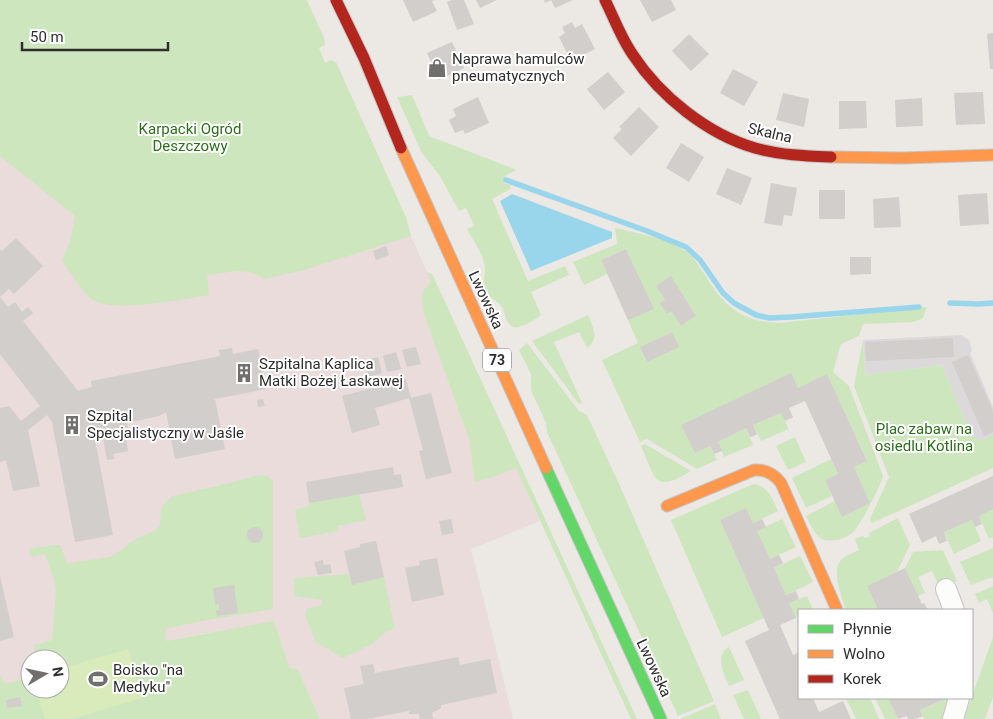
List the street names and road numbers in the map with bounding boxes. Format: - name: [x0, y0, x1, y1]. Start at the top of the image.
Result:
- street label: Skalna: [746, 119, 794, 147]
- street label: Lwowska: [465, 268, 507, 332]
- road number: 73: [483, 348, 511, 372]
- street label: Lwowska: [633, 636, 675, 700]

